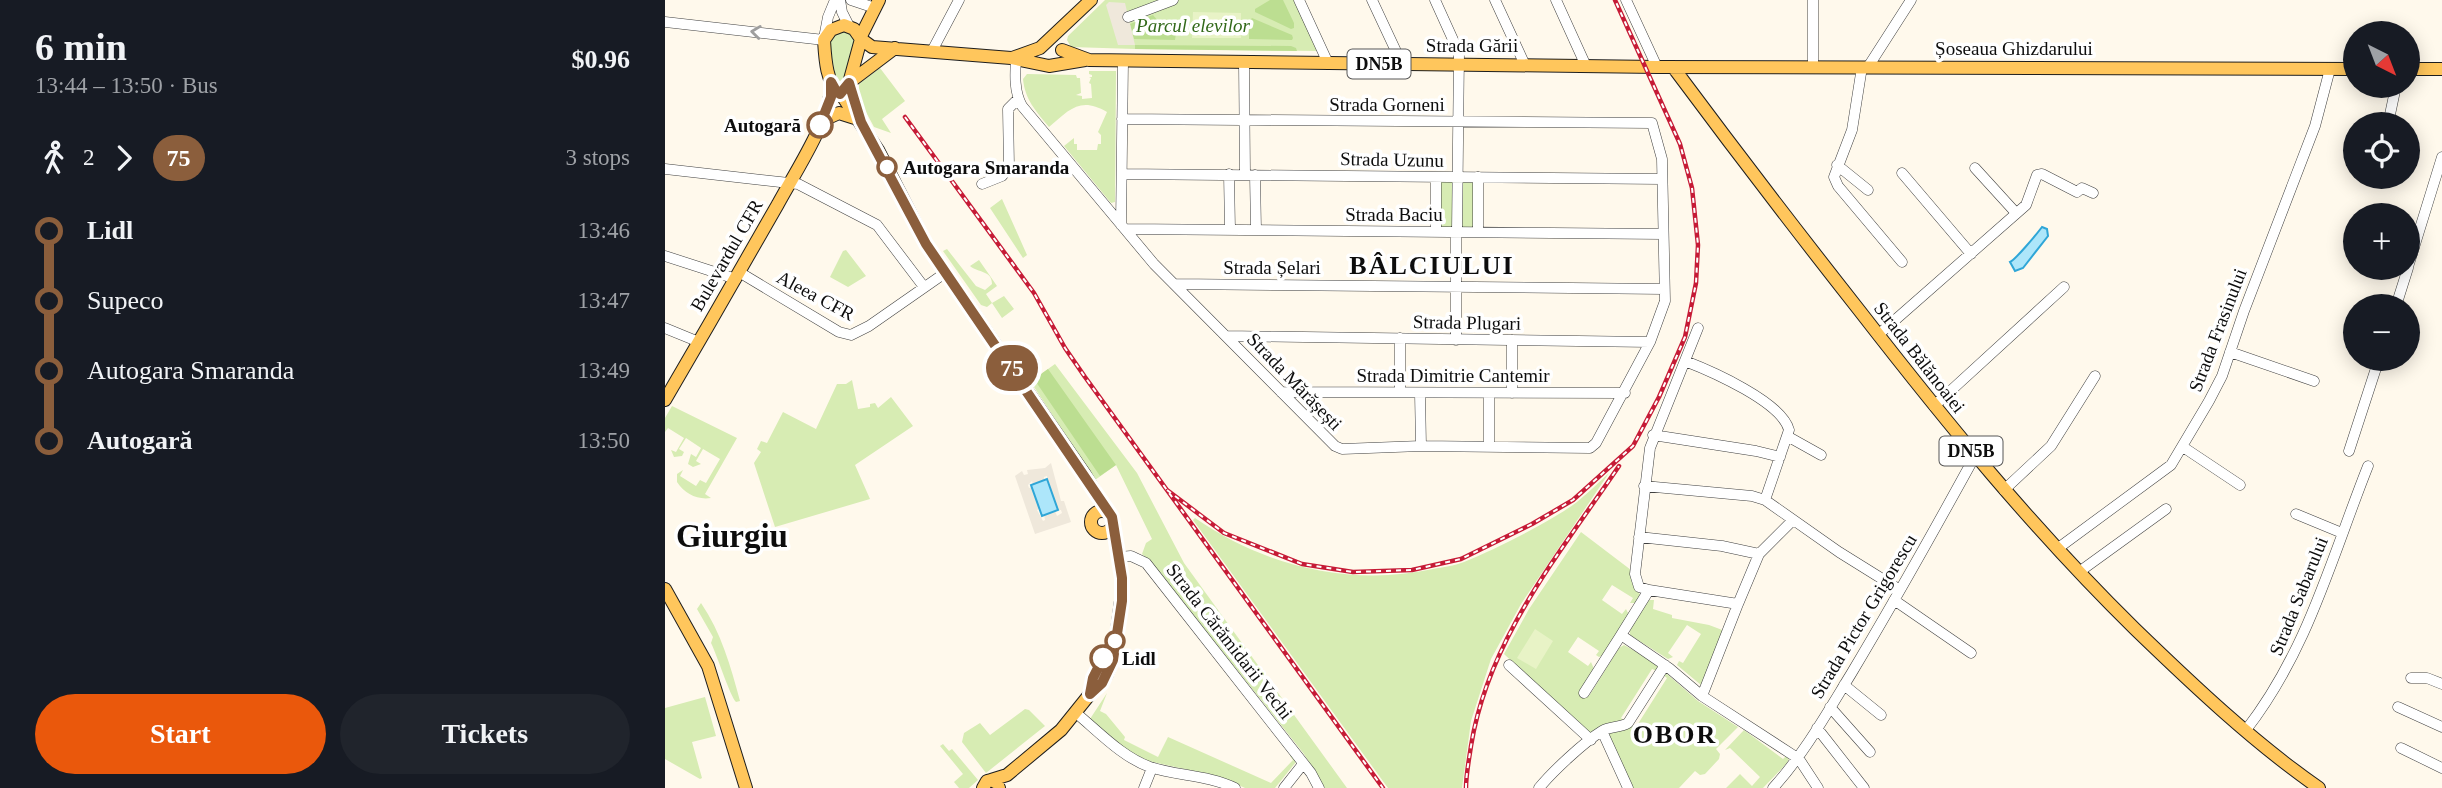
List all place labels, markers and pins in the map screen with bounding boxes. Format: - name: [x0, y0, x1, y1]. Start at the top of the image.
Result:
- marker: Autogară: [807, 112, 833, 138]
- place label: Autogară: [724, 115, 801, 136]
- marker: Autogara Smaranda: [877, 157, 897, 177]
- place label: Autogara Smaranda: [903, 157, 1070, 178]
- unlabelled marker: [1105, 631, 1125, 651]
- marker: Lidl: [1090, 645, 1116, 671]
- place label: Lidl: [1122, 648, 1156, 669]

